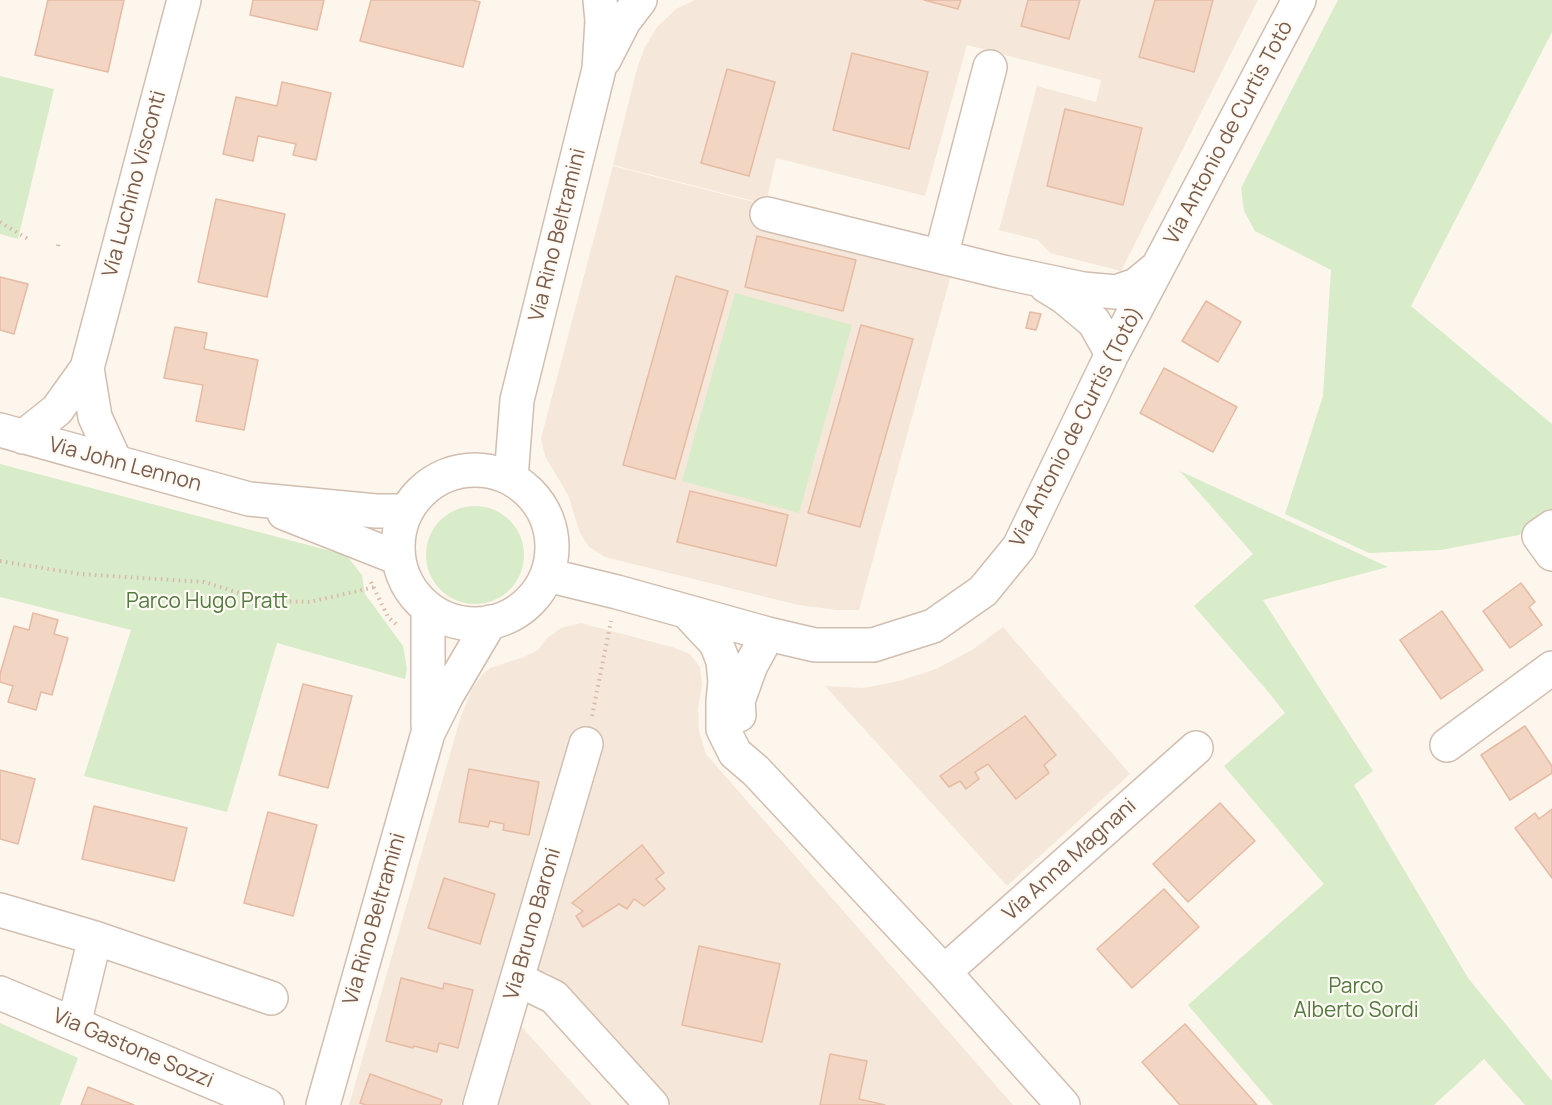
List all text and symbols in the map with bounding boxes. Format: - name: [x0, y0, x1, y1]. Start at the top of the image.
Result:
- street label: Via Antonio de Curtis Totò: [1159, 17, 1299, 249]
- street label: Via Luchino Visconti: [98, 88, 172, 280]
- street label: Via Rino Beltramini: [524, 146, 592, 324]
- street label: Via Antonio de Curtis (Totò): [1005, 303, 1149, 551]
- street label: Via John Lennon: [46, 433, 204, 497]
- park label: Parco Hugo Pratt: [126, 589, 288, 615]
- street label: Via Anna Magnani: [998, 794, 1142, 926]
- street label: Via Rino Beltramini: [338, 830, 412, 1008]
- street label: Via Bruno Baroni: [499, 845, 567, 1003]
- park label: Parco Alberto Sordi: [1293, 974, 1419, 1024]
- street label: Via Gastone Sozzi: [49, 1004, 217, 1094]

